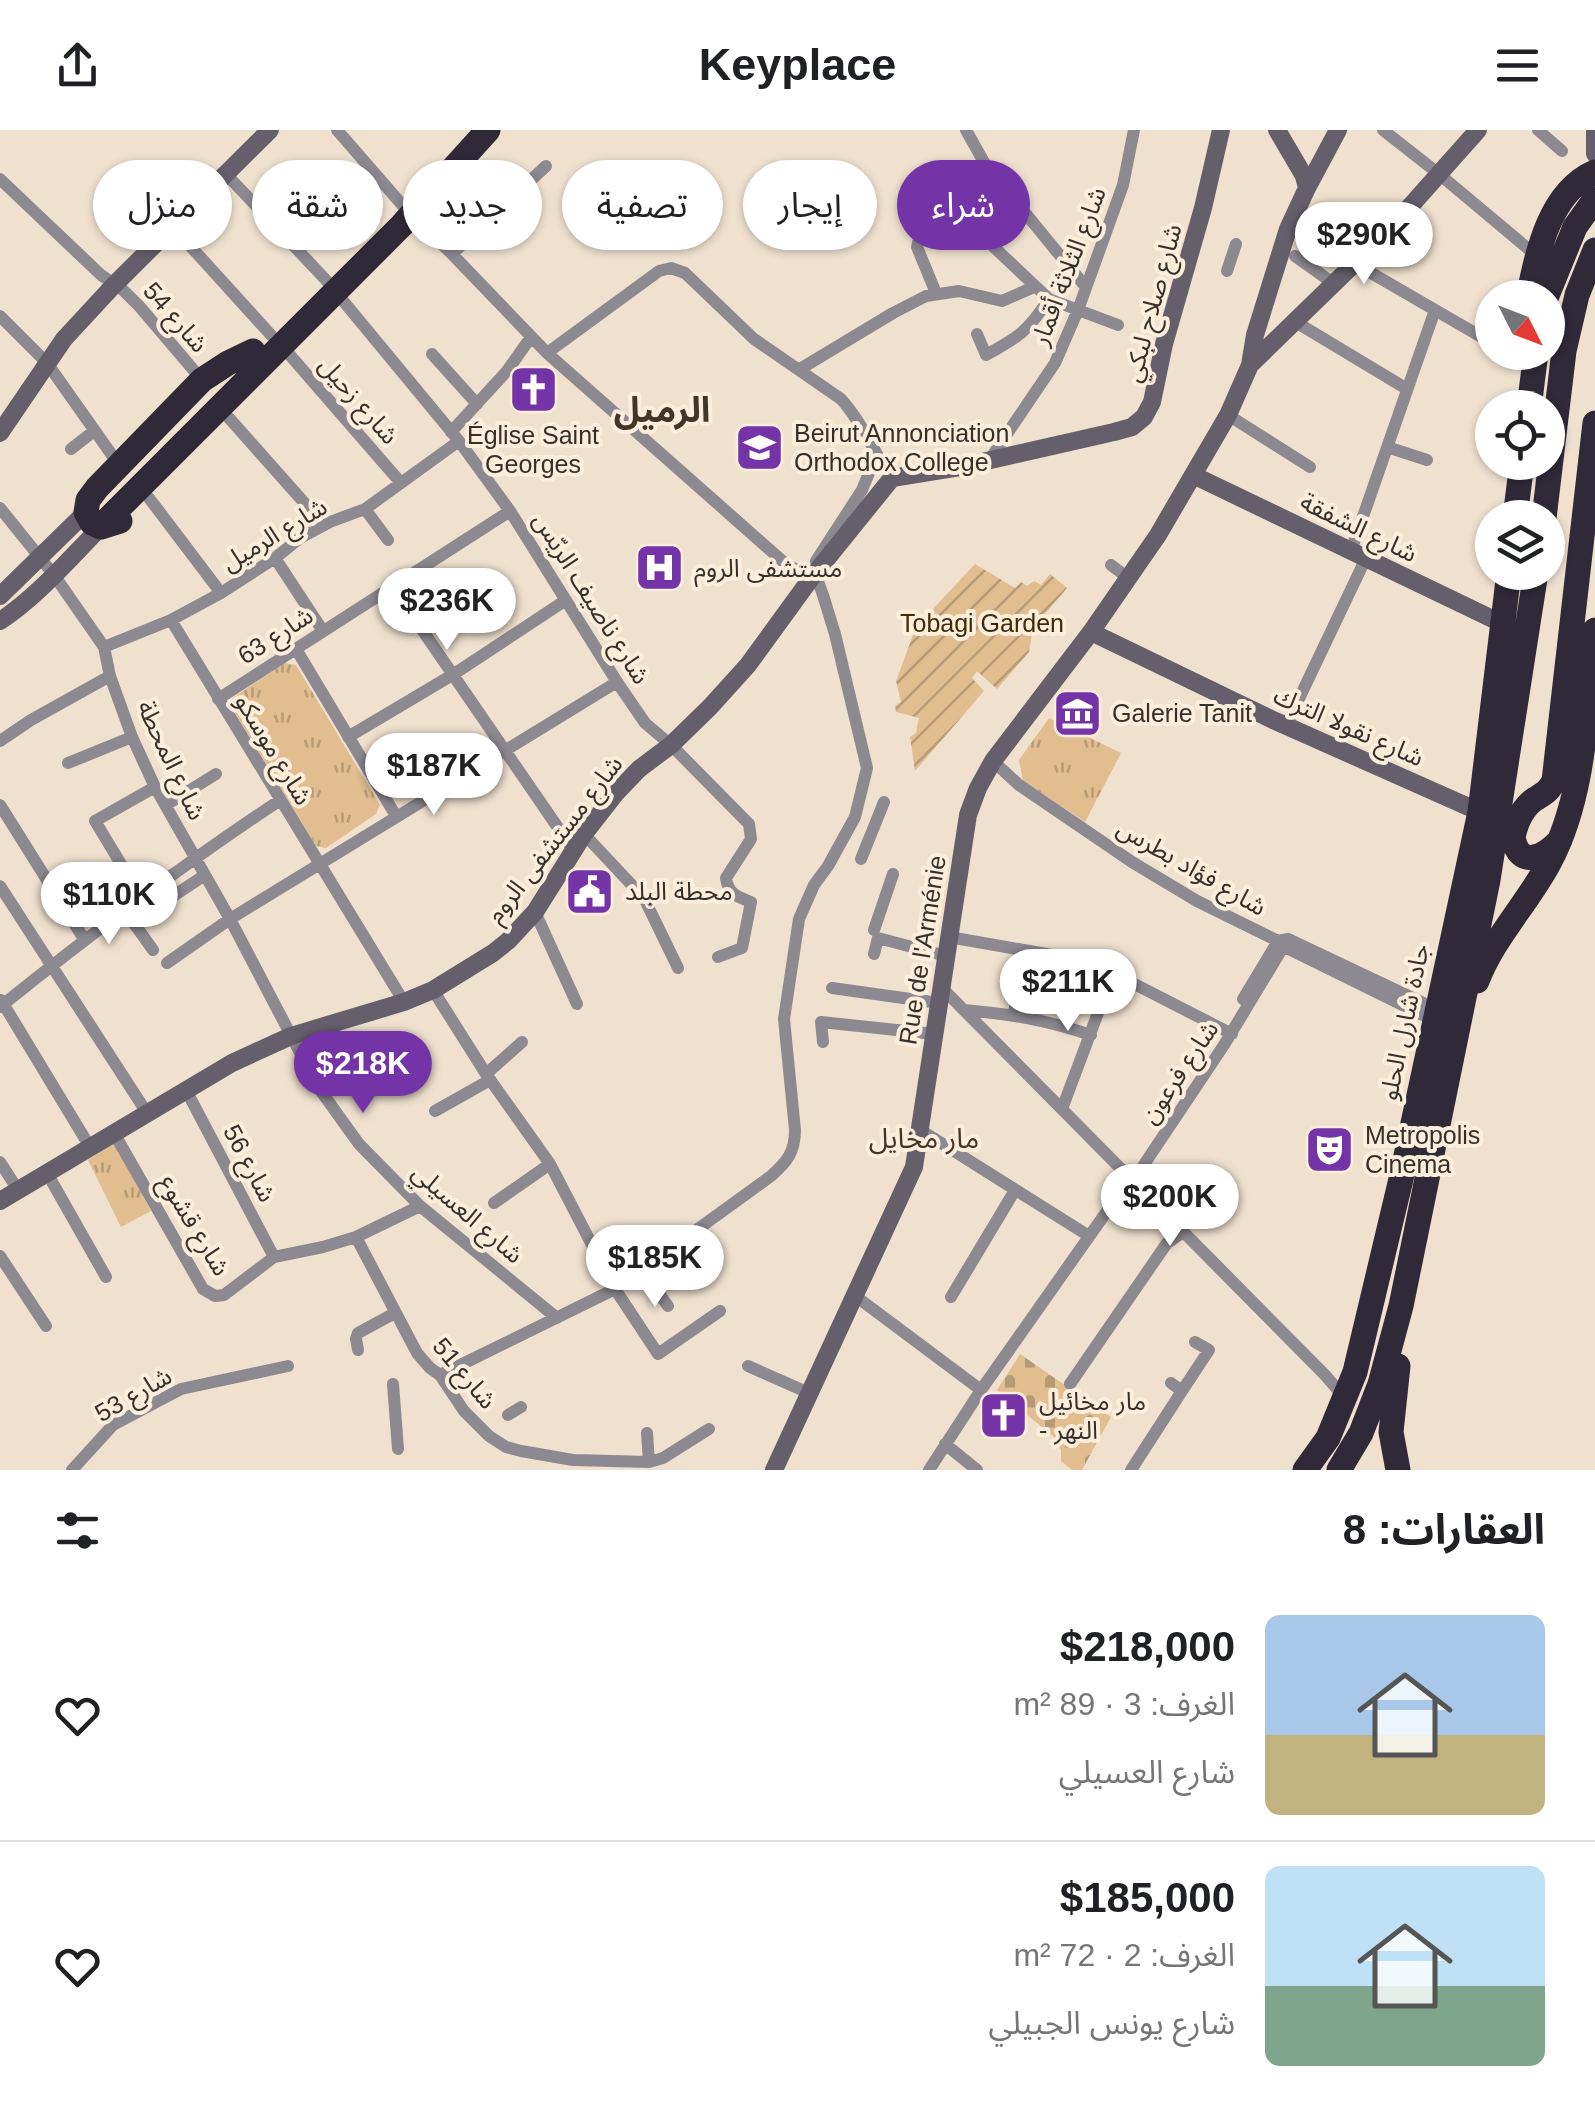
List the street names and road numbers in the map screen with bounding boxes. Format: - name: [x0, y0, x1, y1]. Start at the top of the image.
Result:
- street label: شارع الثلاثة أقمار: [1024, 183, 1116, 352]
- street label: شارع صلاح لبكي: [1117, 221, 1192, 387]
- street label: شارع 54: [134, 276, 214, 361]
- street label: شارع زحيل: [310, 351, 404, 453]
- street label: شارع الشفقة: [1294, 487, 1422, 572]
- street label: شارع الرميل: [216, 492, 334, 581]
- street label: شارع ناصيف الريّس: [524, 507, 656, 692]
- street label: شارع 63: [232, 601, 320, 674]
- street label: شارع نقولا الترك: [1268, 680, 1428, 776]
- street label: شارع موسكو: [226, 688, 318, 812]
- street label: شارع المحطة: [128, 696, 212, 826]
- street label: شارع مستشفى الروم: [480, 750, 633, 932]
- street label: شارع فؤاد بطرس: [1110, 813, 1271, 925]
- street label: Rue de l'Arménie: [893, 853, 951, 1047]
- street label: جادة شارل الحلو: [1374, 941, 1435, 1103]
- street label: شارع فرعون: [1135, 1015, 1228, 1131]
- street label: شارع 56: [214, 1120, 282, 1209]
- street label: شارع العسيلي: [403, 1157, 529, 1273]
- street label: شارع قشوع: [150, 1170, 236, 1283]
- street label: شارع 51: [424, 1332, 503, 1417]
- street label: شارع 53: [90, 1361, 179, 1431]

